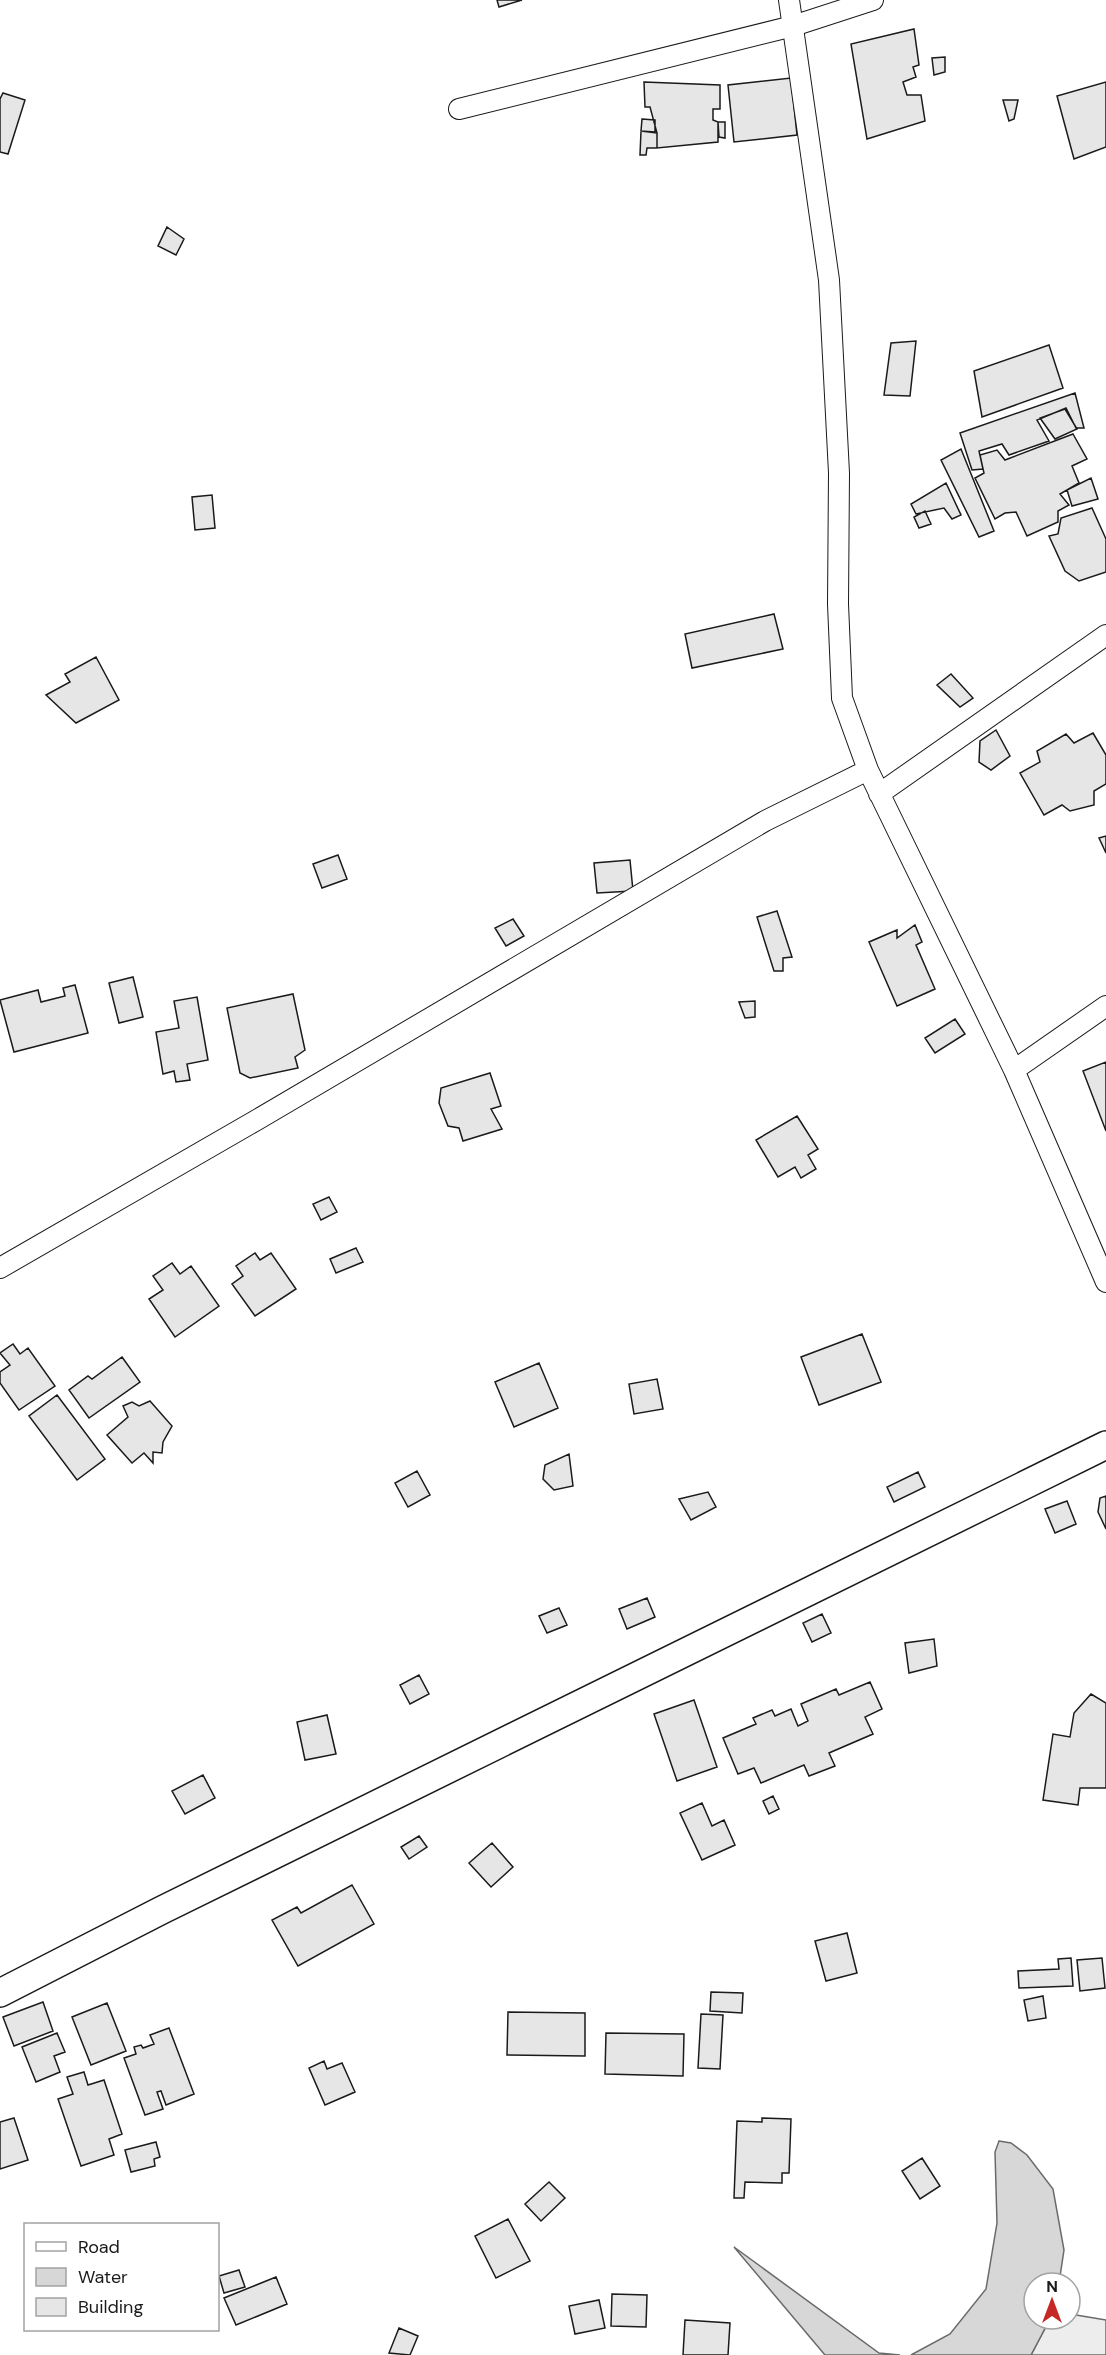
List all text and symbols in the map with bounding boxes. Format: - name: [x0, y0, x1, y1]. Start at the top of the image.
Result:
- legend: [24, 2223, 219, 2331]
- text: Road: [78, 2235, 120, 2259]
- text: Water: [78, 2265, 128, 2289]
- north arrow: [1022, 2271, 1082, 2331]
- text: N: [1046, 2276, 1058, 2297]
- text: Building: [78, 2295, 143, 2319]

